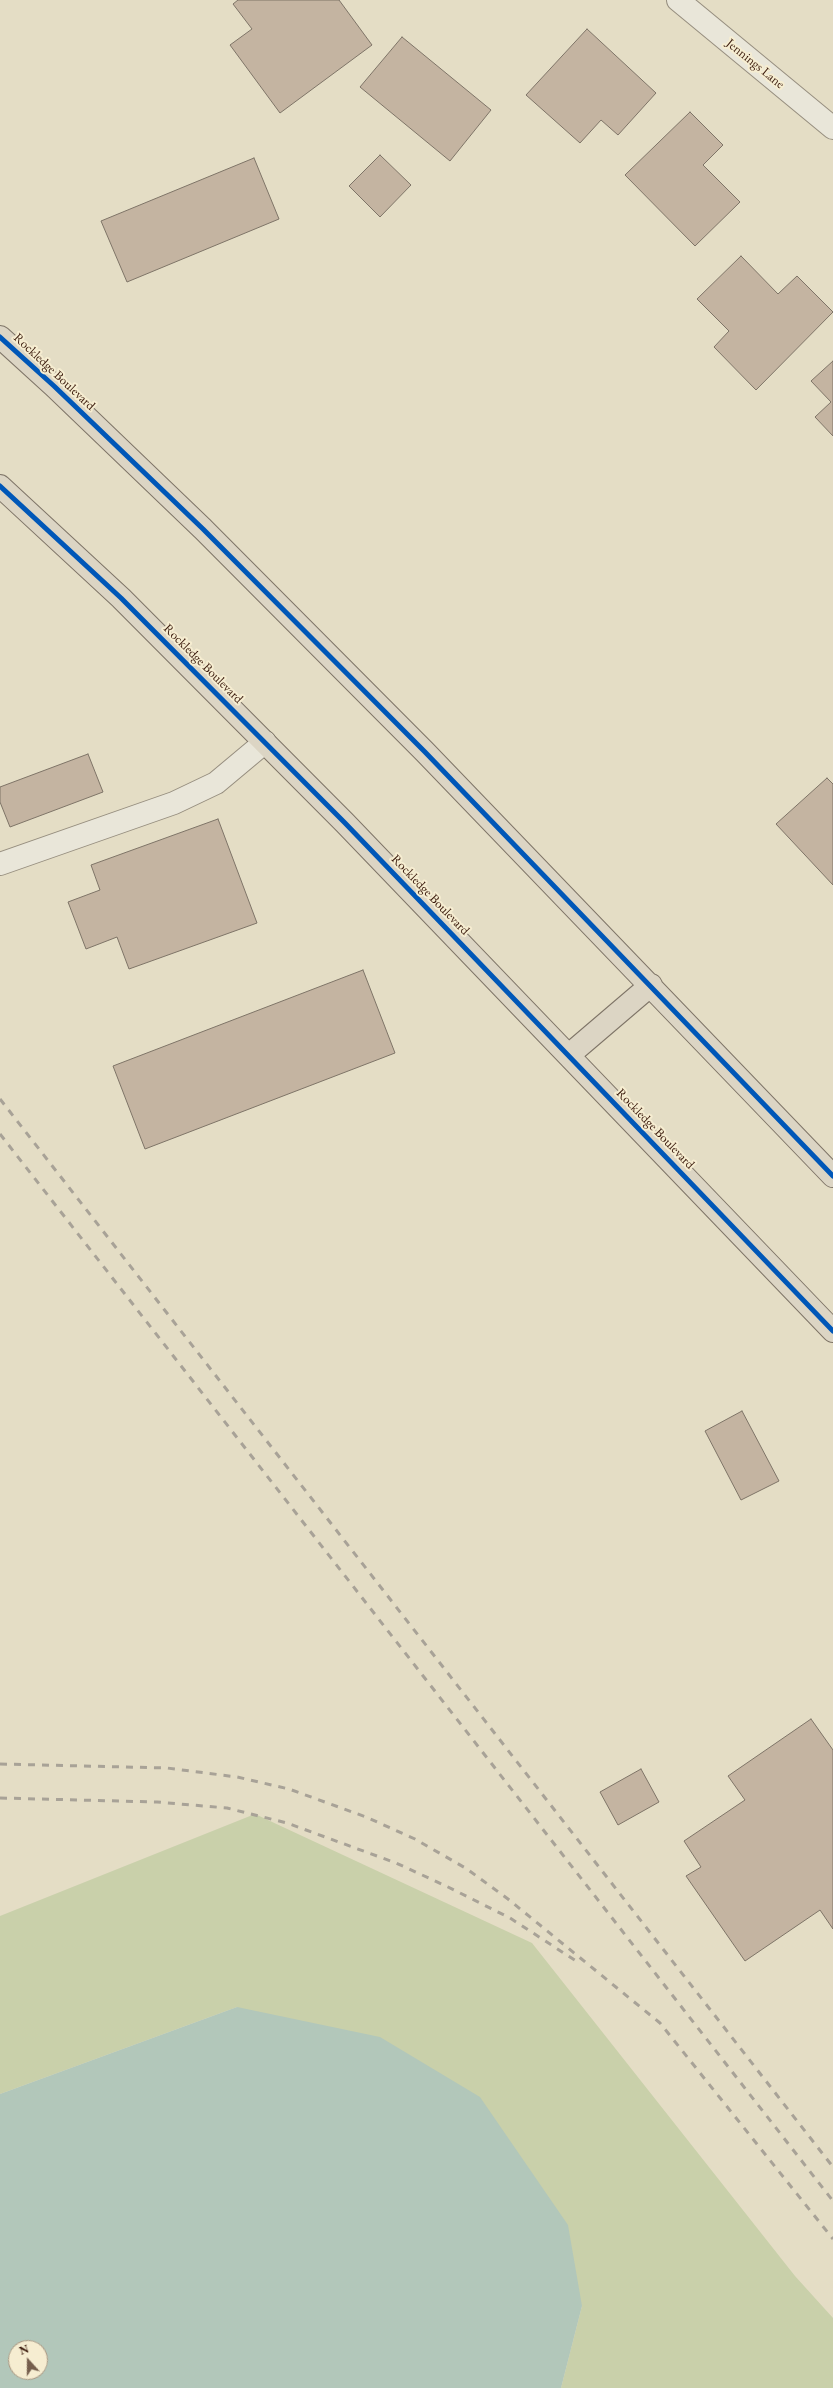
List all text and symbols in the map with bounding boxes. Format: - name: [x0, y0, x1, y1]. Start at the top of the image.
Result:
- street label: Jennings Lane: [723, 36, 787, 92]
- street label: Rockledge Boulevard: [10, 330, 98, 414]
- street label: Rockledge Boulevard: [160, 621, 246, 707]
- street label: Rockledge Boulevard: [388, 852, 472, 938]
- street label: Rockledge Boulevard: [613, 1086, 697, 1172]
- north arrow: [8, 2340, 48, 2380]
- text: N: [17, 2342, 31, 2358]

